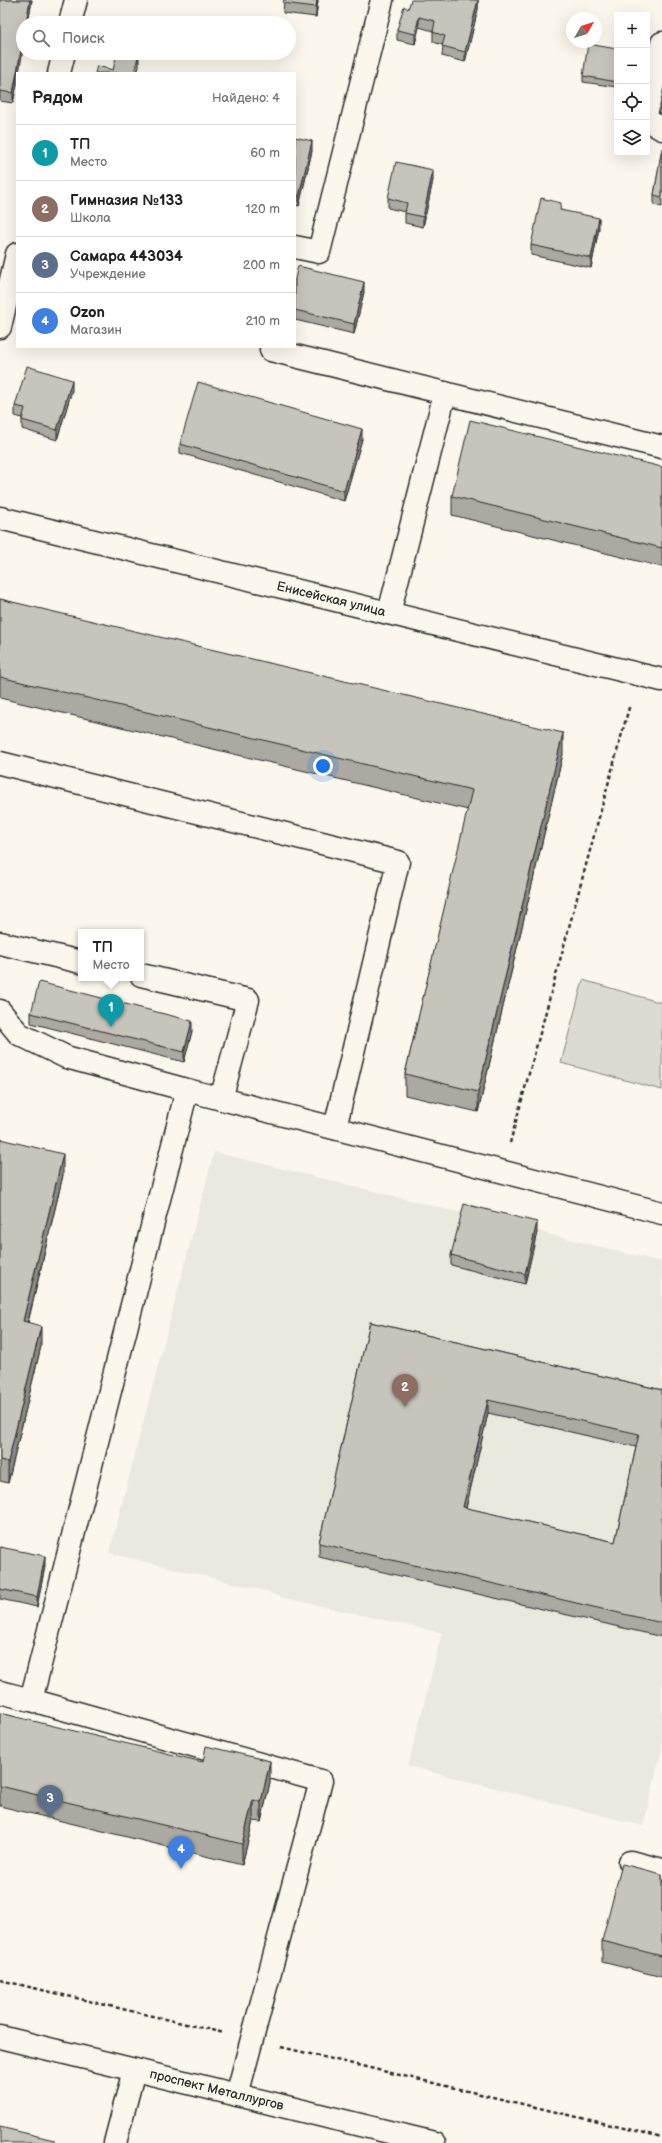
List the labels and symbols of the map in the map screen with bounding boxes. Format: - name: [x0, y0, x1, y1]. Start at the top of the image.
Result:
- north arrow: [566, 12, 602, 48]
- street label: Енисейская улица: [275, 578, 388, 620]
- your location: [313, 756, 333, 776]
- pin: 1: [98, 994, 124, 1027]
- pin: 2: [392, 1374, 418, 1407]
- pin: 3: [37, 1785, 63, 1818]
- pin: 4: [168, 1836, 194, 1869]
- street label: проспект Металлургов: [148, 2066, 285, 2114]

